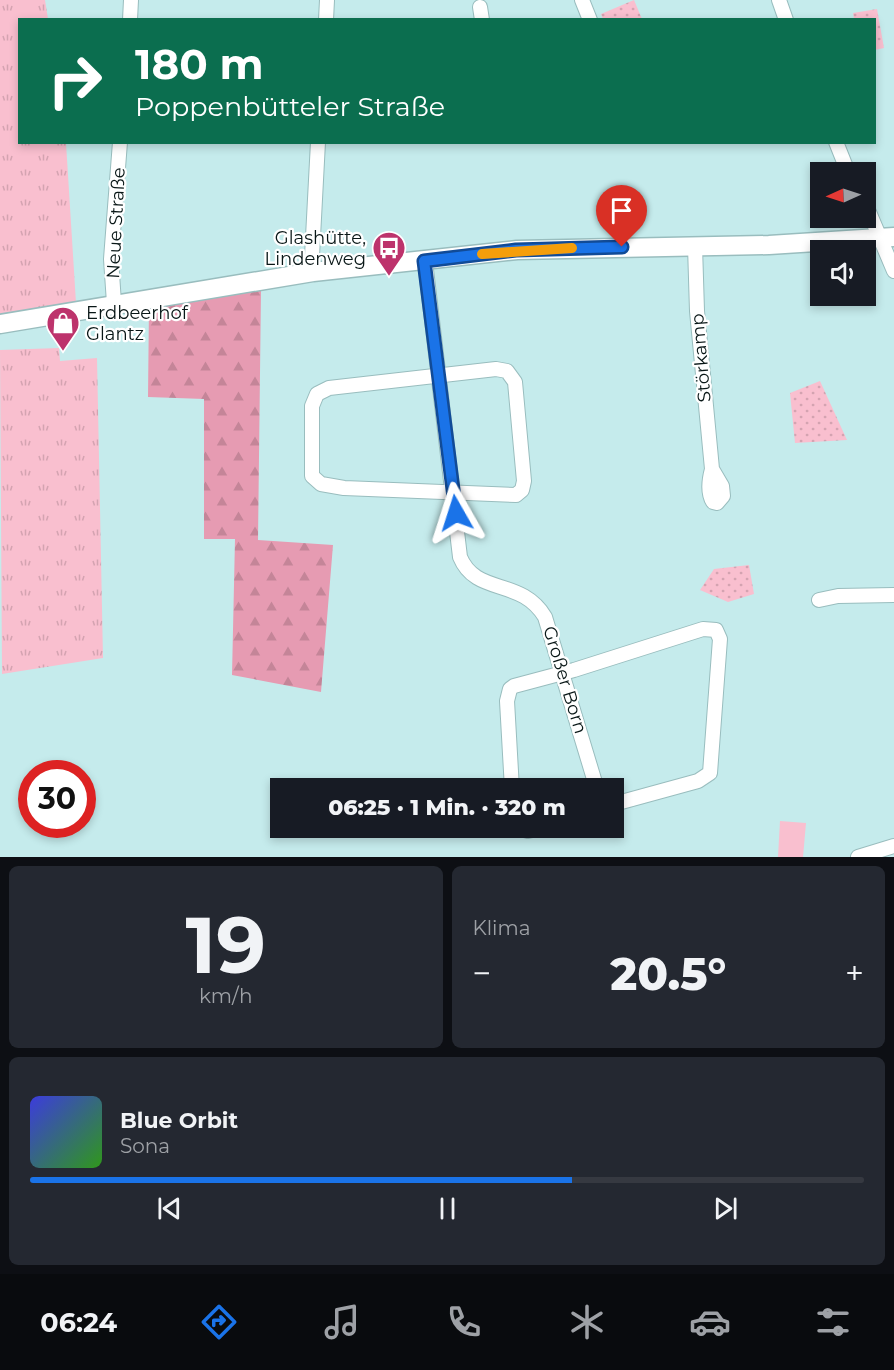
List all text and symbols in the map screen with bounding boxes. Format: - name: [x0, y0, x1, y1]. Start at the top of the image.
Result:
- text: 180 m: [135, 38, 264, 90]
- icon: right: [36, 42, 114, 120]
- text: Poppenbütteler Straße: [135, 90, 445, 123]
- north arrow: [810, 162, 876, 228]
- map controls: [810, 162, 876, 306]
- street label: Neue Straße: [102, 167, 130, 279]
- pin: [596, 185, 647, 247]
- icon: arrive: [605, 194, 638, 227]
- place label: Glashütte, Lindenweg: [265, 227, 366, 270]
- bus stop icon: Glashütte, Lindenweg: [371, 230, 407, 277]
- button: sound: [810, 240, 876, 306]
- place label: Erdbeerhof Glantz: [86, 302, 189, 345]
- shop icon: Erdbeerhof Glantz: [45, 305, 81, 352]
- street label: Störkamp: [686, 313, 716, 403]
- position arrow: [424, 481, 488, 545]
- street label: Großer Born: [538, 624, 592, 736]
- speed limit sign: 30: [18, 760, 96, 838]
- text: 06:25 · 1 Min. · 320 m: [328, 794, 566, 821]
- text: 19: [186, 897, 266, 993]
- text: Klima: [473, 916, 531, 940]
- text: 20.5°: [610, 946, 726, 1001]
- text: −: [473, 953, 491, 993]
- text: +: [845, 953, 864, 993]
- text: km/h: [199, 984, 252, 1008]
- text: Blue Orbit: [120, 1107, 238, 1134]
- text: Sona: [120, 1134, 170, 1158]
- icon: previous: [153, 1192, 186, 1225]
- icon: pause: [431, 1192, 464, 1225]
- icon: next: [709, 1192, 742, 1225]
- icon: directions: [198, 1301, 240, 1343]
- icon: music: [321, 1301, 363, 1343]
- icon: phone: [443, 1301, 485, 1343]
- icon: climate: [566, 1301, 608, 1343]
- icon: car: [689, 1301, 731, 1343]
- icon: filters: [812, 1301, 854, 1343]
- text: 06:24: [40, 1306, 117, 1339]

